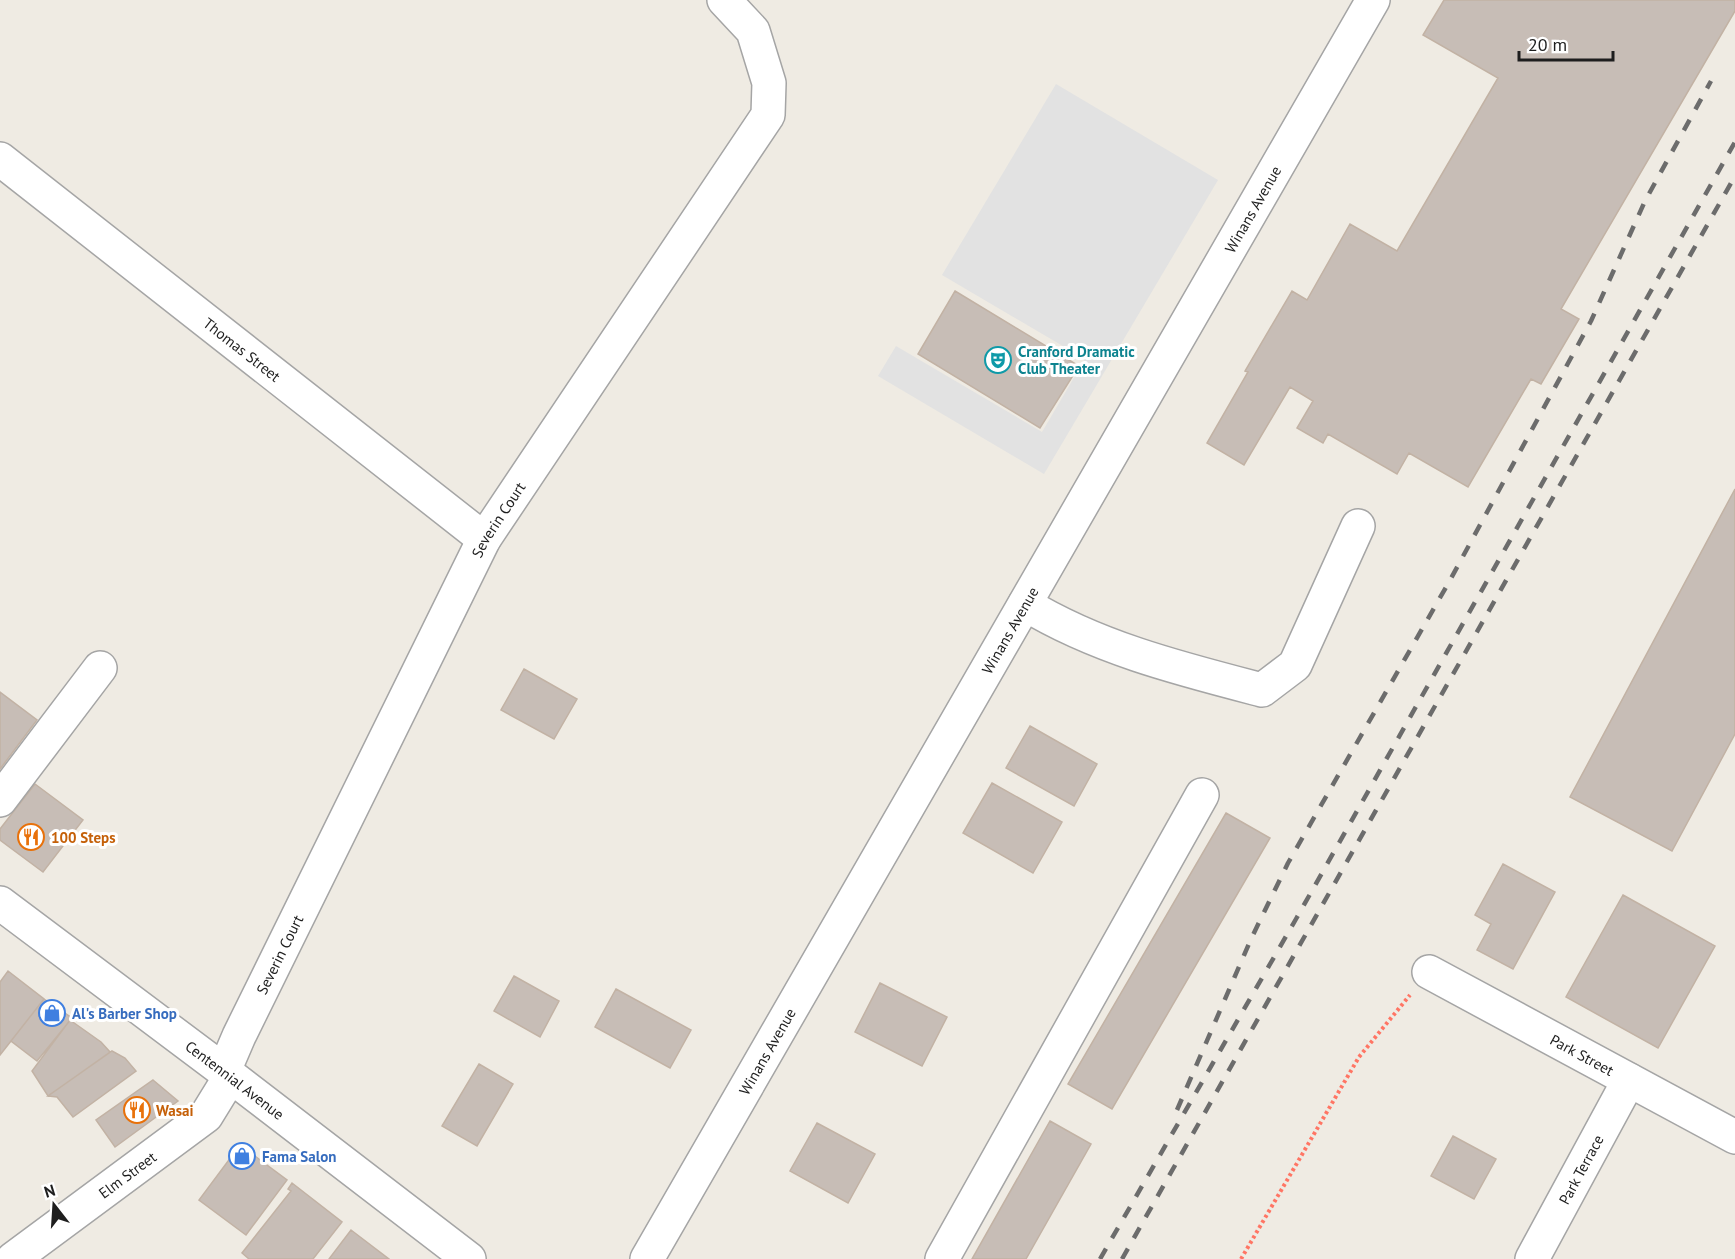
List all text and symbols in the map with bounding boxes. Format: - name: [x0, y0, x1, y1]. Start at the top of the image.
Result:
- scale bar: [1519, 24, 1614, 62]
- text: 20 m: [1528, 33, 1567, 56]
- street label: Winans Avenue: [1220, 162, 1285, 256]
- street label: Thomas Street: [200, 313, 285, 385]
- place label: Cranford Dramatic Club Theater: [1018, 342, 1135, 378]
- theatre icon: Cranford Dramatic Club Theater: [983, 345, 1013, 375]
- street label: Severin Court: [467, 478, 529, 560]
- street label: Winans Avenue: [977, 583, 1042, 677]
- restaurant icon: 100 Steps: [16, 822, 46, 852]
- place label: 100 Steps: [51, 828, 115, 847]
- street label: Severin Court: [252, 912, 307, 997]
- shop icon: Al's Barber Shop: [37, 998, 67, 1028]
- place label: Al's Barber Shop: [72, 1004, 177, 1023]
- street label: Winans Avenue: [734, 1004, 799, 1098]
- street label: Park Street: [1547, 1030, 1617, 1079]
- street label: Centennial Avenue: [182, 1036, 288, 1123]
- restaurant icon: Wasai: [122, 1095, 152, 1125]
- place label: Wasai: [156, 1101, 193, 1120]
- street label: Park Terrace: [1554, 1131, 1607, 1207]
- shop icon: Fama Salon: [227, 1141, 257, 1171]
- street label: Elm Street: [95, 1147, 160, 1202]
- place label: Fama Salon: [262, 1147, 336, 1166]
- north arrow: [24, 1175, 84, 1235]
- text: N: [42, 1180, 58, 1202]

